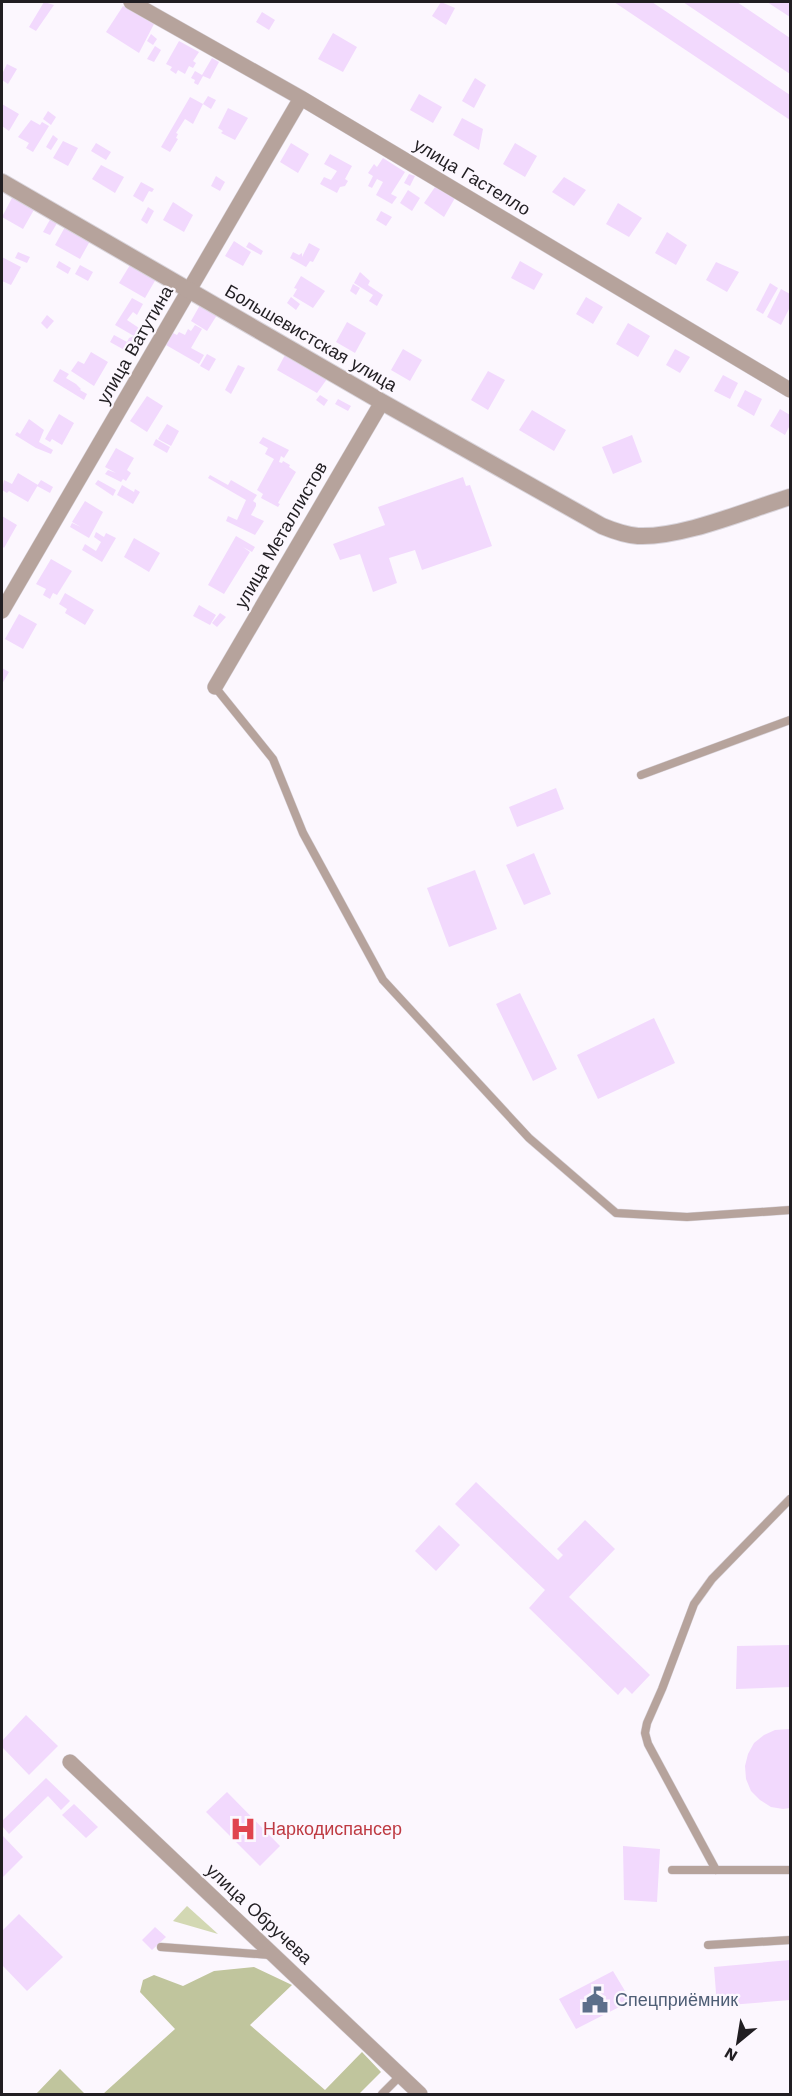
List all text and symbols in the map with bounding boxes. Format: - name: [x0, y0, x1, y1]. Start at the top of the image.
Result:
- street label: улица Гастелло: [410, 134, 534, 220]
- street label: Большевистская улица: [222, 280, 402, 396]
- street label: улица Ватутина: [92, 281, 177, 408]
- street label: улица Металлистов: [230, 458, 331, 612]
- hospital icon: Наркодиспансер: [228, 1814, 258, 1844]
- place label: Наркодиспансер: [263, 1818, 402, 1839]
- street label: улица Обручева: [202, 1859, 318, 1969]
- public building icon: Спецприёмник: [580, 1985, 610, 2015]
- place label: Спецприёмник: [615, 1989, 738, 2010]
- north arrow: [708, 2012, 768, 2072]
- text: N: [721, 2043, 741, 2066]

